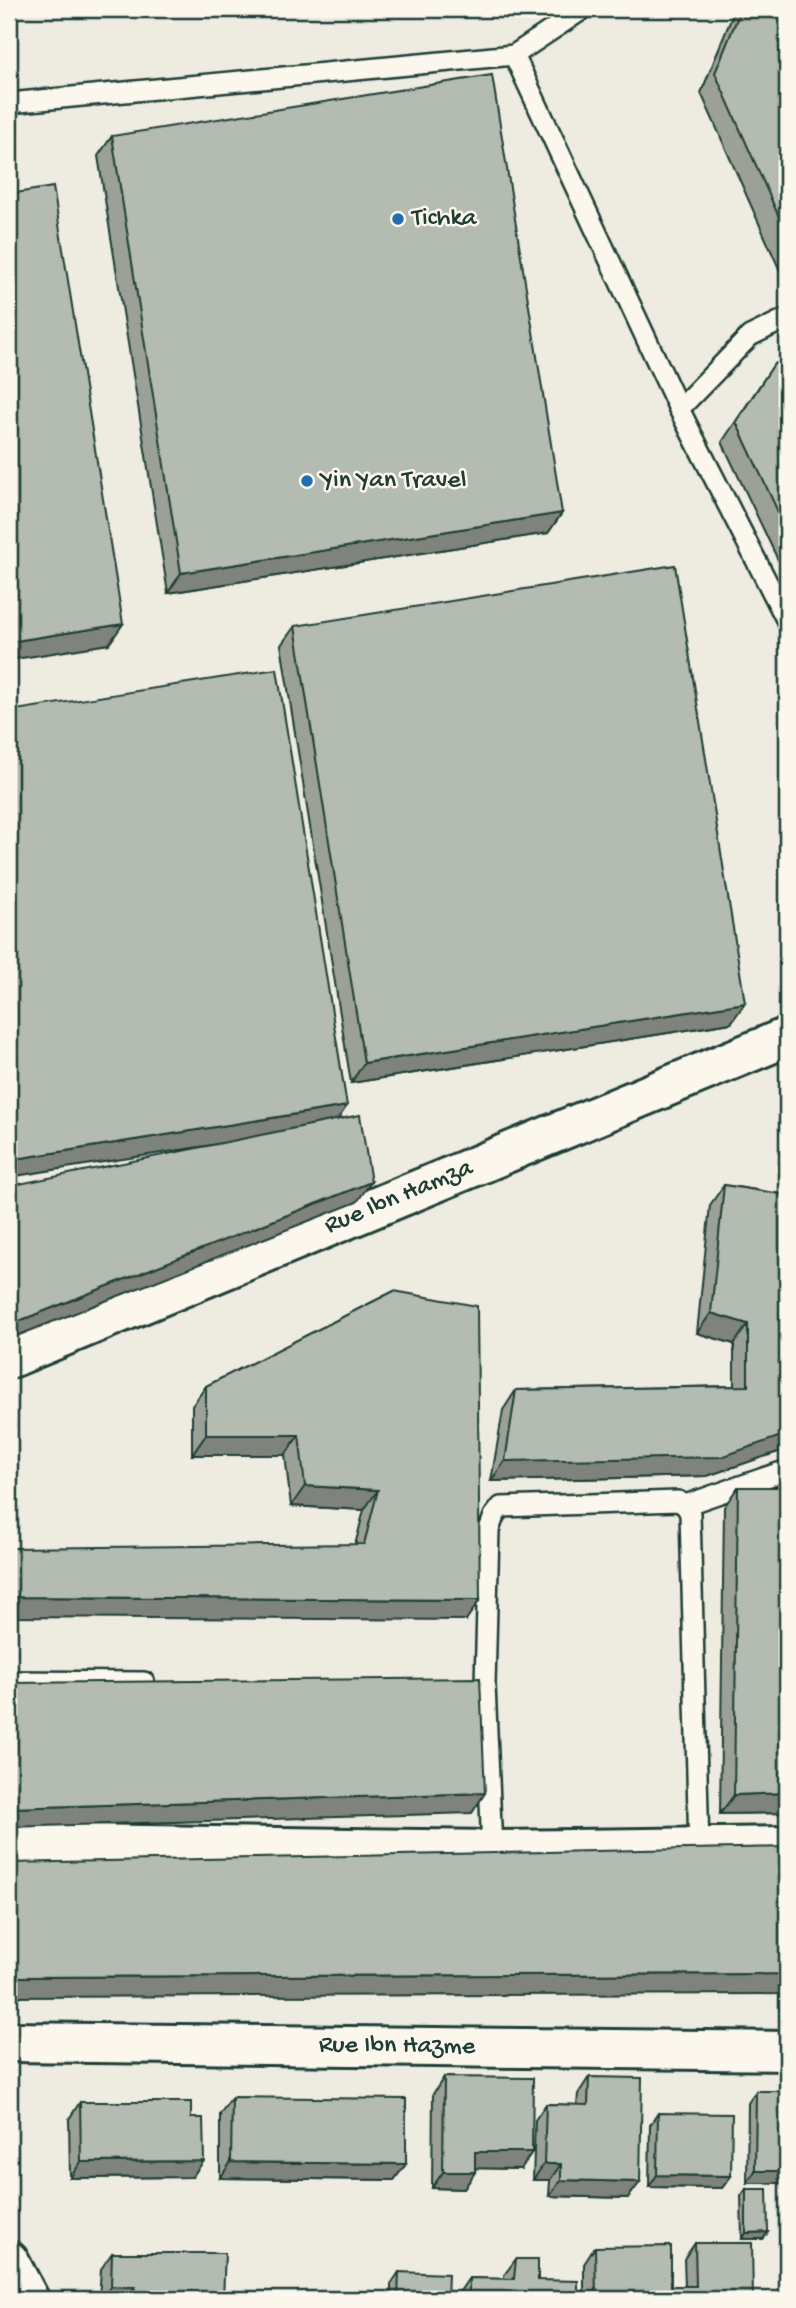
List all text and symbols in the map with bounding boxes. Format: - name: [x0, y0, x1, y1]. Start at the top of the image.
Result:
- place label: Tichka: [410, 204, 478, 235]
- marker: Tichka: [390, 211, 406, 227]
- place label: Yin Yan Travel: [319, 466, 466, 497]
- marker: Yin Yan Travel: [299, 473, 315, 489]
- street label: Rue Ibn Hamza: [320, 1153, 479, 1242]
- street label: Rue Ibn Hazme: [319, 2030, 476, 2063]

